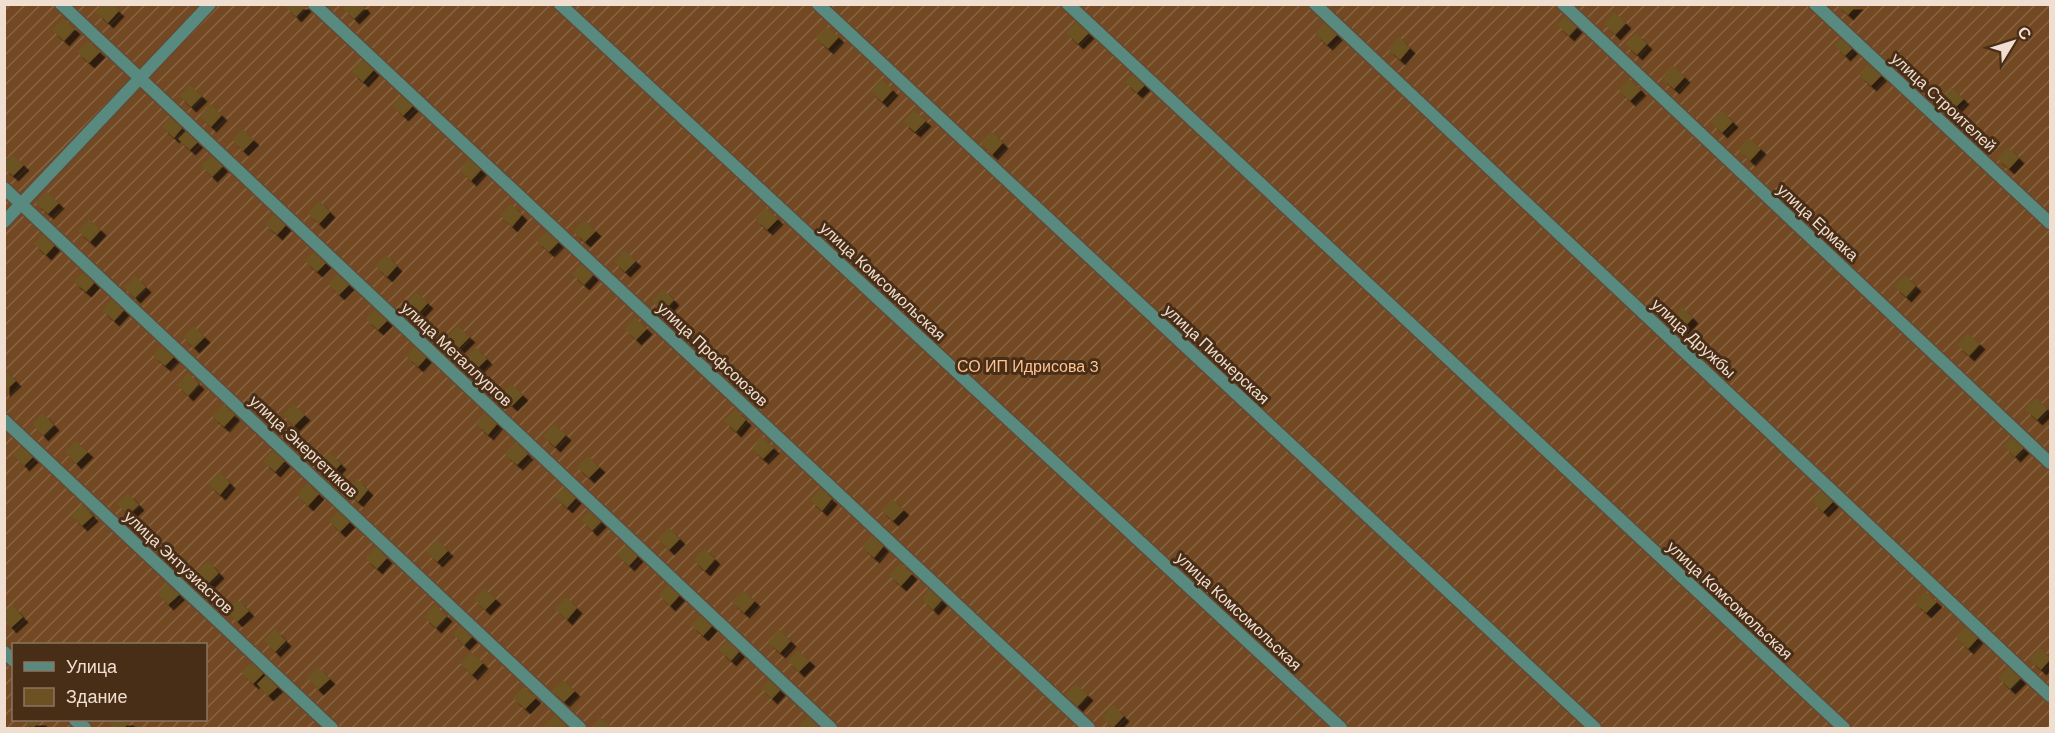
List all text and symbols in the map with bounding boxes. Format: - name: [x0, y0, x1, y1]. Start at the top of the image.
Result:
- north arrow: [1983, 12, 2043, 72]
- text: С: [2013, 22, 2037, 44]
- street label: улица Строителей: [1887, 48, 2001, 157]
- street label: улица Ермака: [1772, 179, 1863, 266]
- street label: улица Комсомольская: [815, 218, 950, 345]
- street label: улица Дружбы: [1647, 294, 1740, 383]
- street label: улица Металлургов: [397, 297, 517, 411]
- street label: улица Профсоюзов: [653, 297, 773, 411]
- street label: улица Пионерская: [1159, 300, 1274, 409]
- park label: СО ИП Идрисова 3: [957, 356, 1099, 377]
- street label: улица Энергетиков: [245, 391, 362, 502]
- street label: улица Энтузиастов: [120, 506, 238, 618]
- street label: улица Комсомольская: [1662, 537, 1797, 664]
- street label: улица Комсомольская: [1171, 548, 1306, 675]
- legend: [12, 643, 207, 721]
- text: Улица: [66, 655, 118, 679]
- text: Здание: [66, 685, 127, 709]

